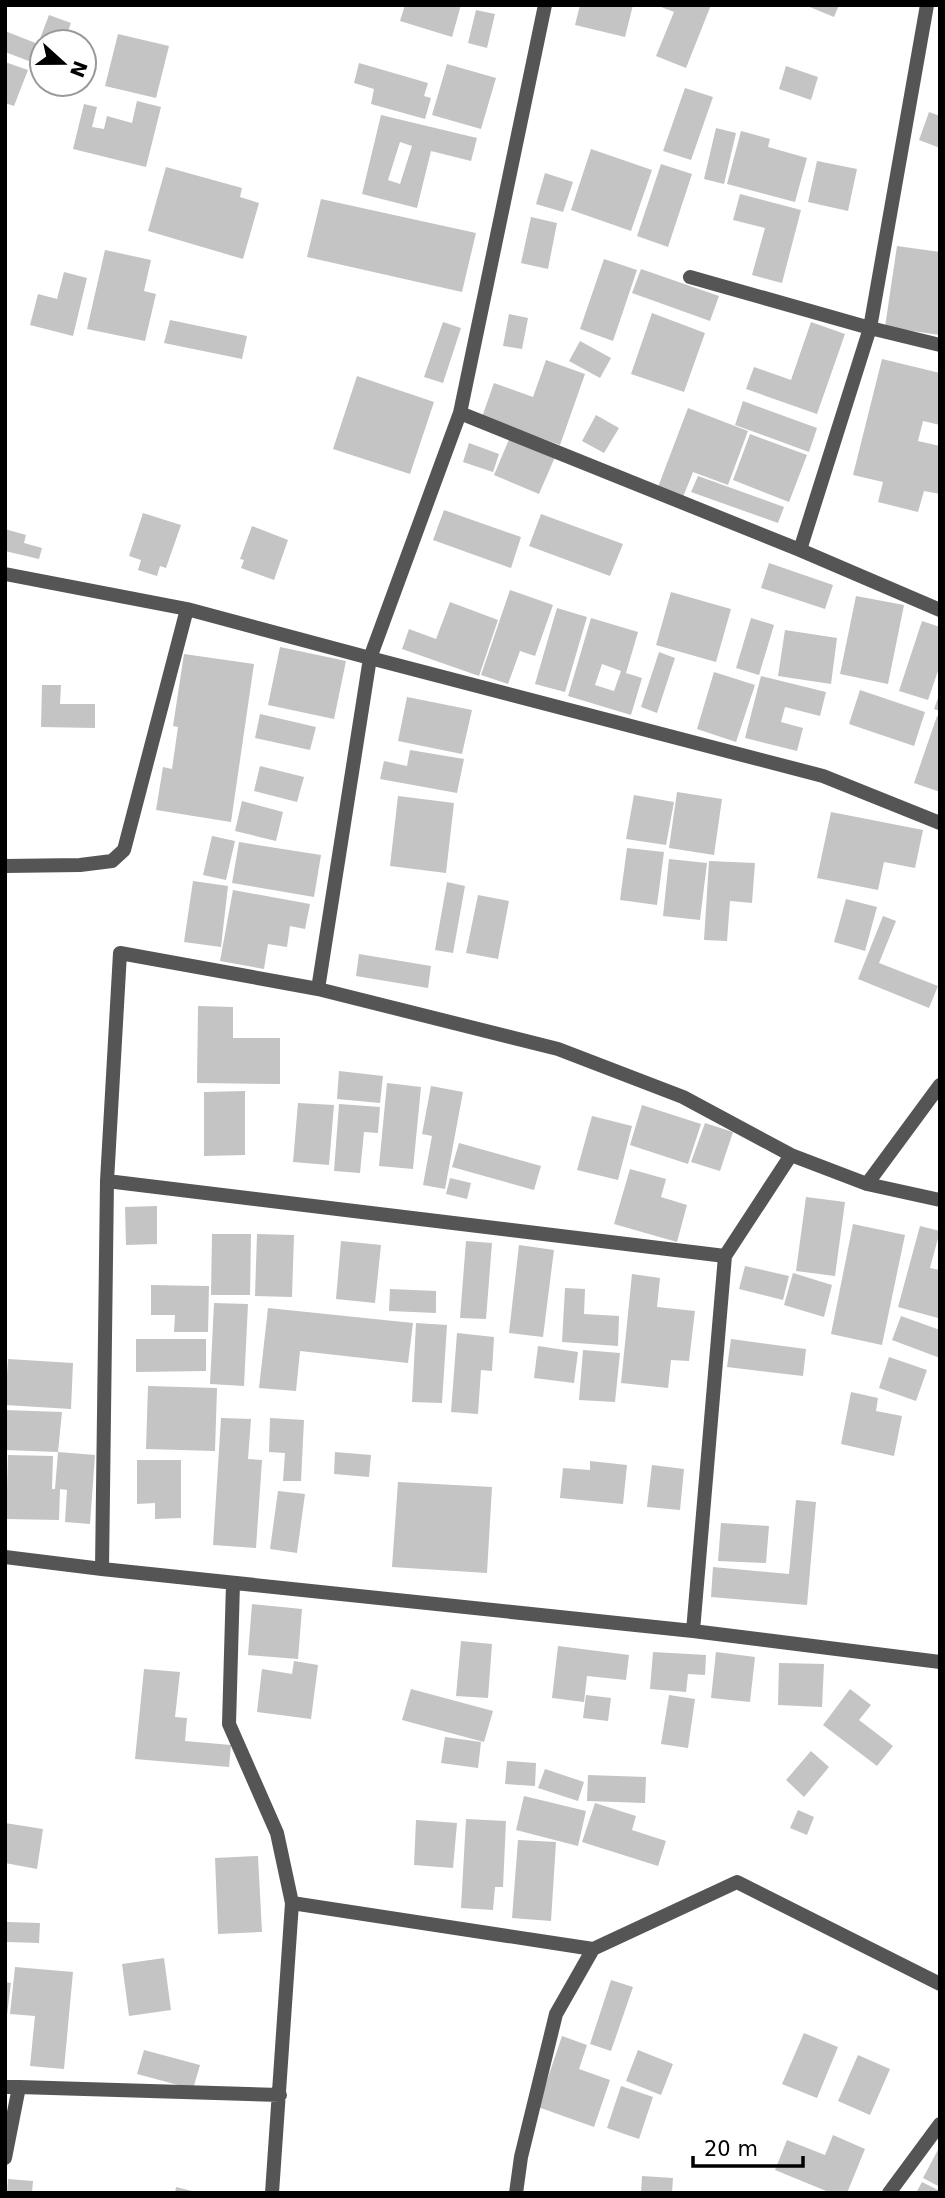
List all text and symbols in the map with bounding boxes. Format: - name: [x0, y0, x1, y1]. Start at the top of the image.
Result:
- north arrow: [28, 28, 98, 98]
- text: N: [66, 58, 92, 80]
- scale bar: [693, 2124, 803, 2168]
- text: 20 m: [704, 2137, 758, 2161]

